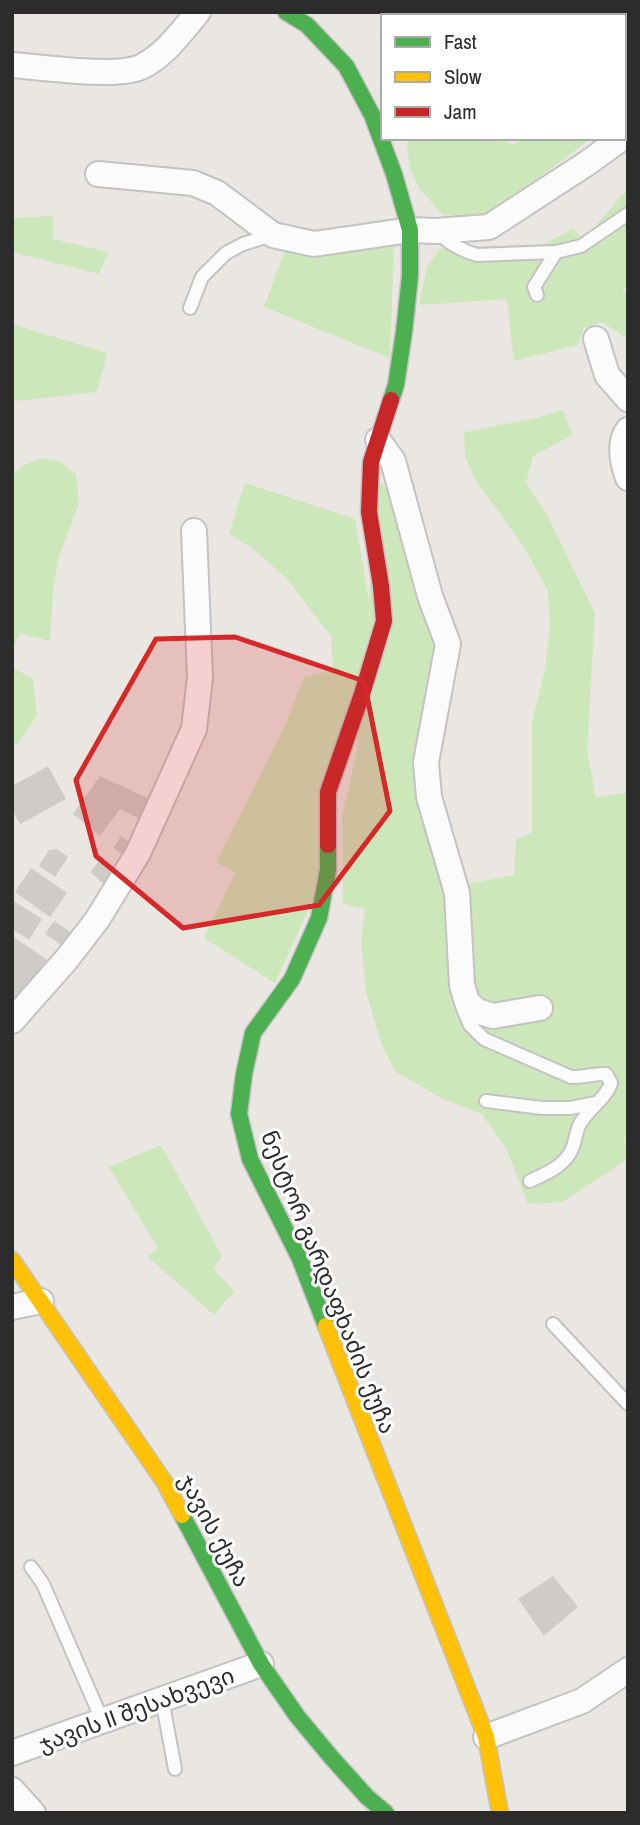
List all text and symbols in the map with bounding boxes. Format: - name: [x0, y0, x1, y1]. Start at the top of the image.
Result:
- legend: [381, 14, 626, 140]
- text: Fast: [444, 27, 477, 56]
- text: Slow: [444, 62, 482, 91]
- text: Jam: [444, 97, 477, 126]
- street label: ნესტორ გარდაფხაძის ქუჩა: [254, 1126, 404, 1438]
- street label: ჯავის ქუჩა: [172, 1468, 258, 1592]
- street label: ჯავის II შესახვევი: [34, 1659, 238, 1759]

